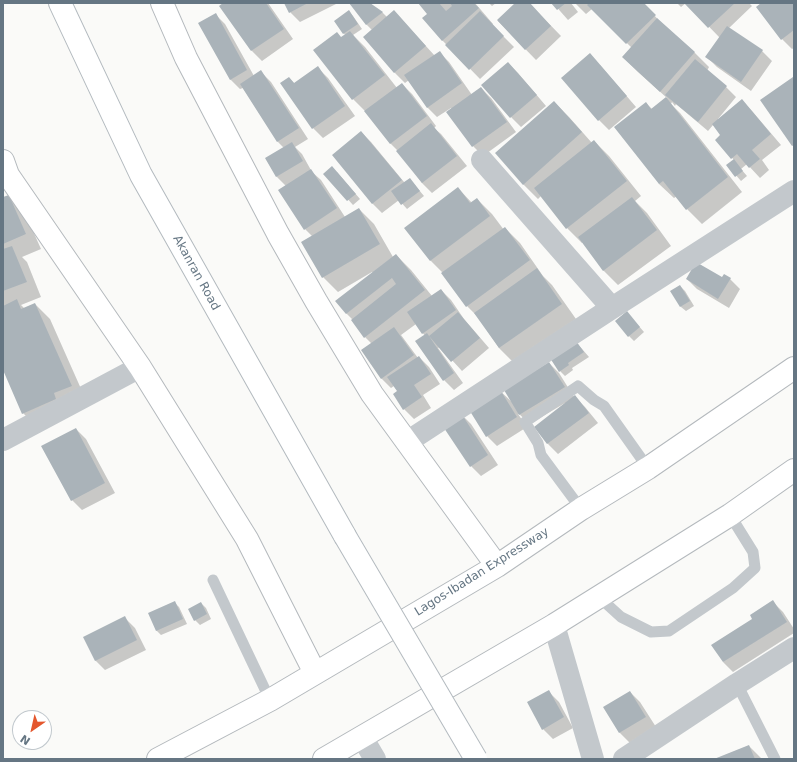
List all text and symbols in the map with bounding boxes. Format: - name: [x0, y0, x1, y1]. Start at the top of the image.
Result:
- street label: Akanran Road: [169, 233, 223, 313]
- street label: Lagos-Ibadan Expressway: [412, 525, 552, 619]
- north arrow: [12, 710, 52, 750]
- text: N: [18, 732, 33, 748]

